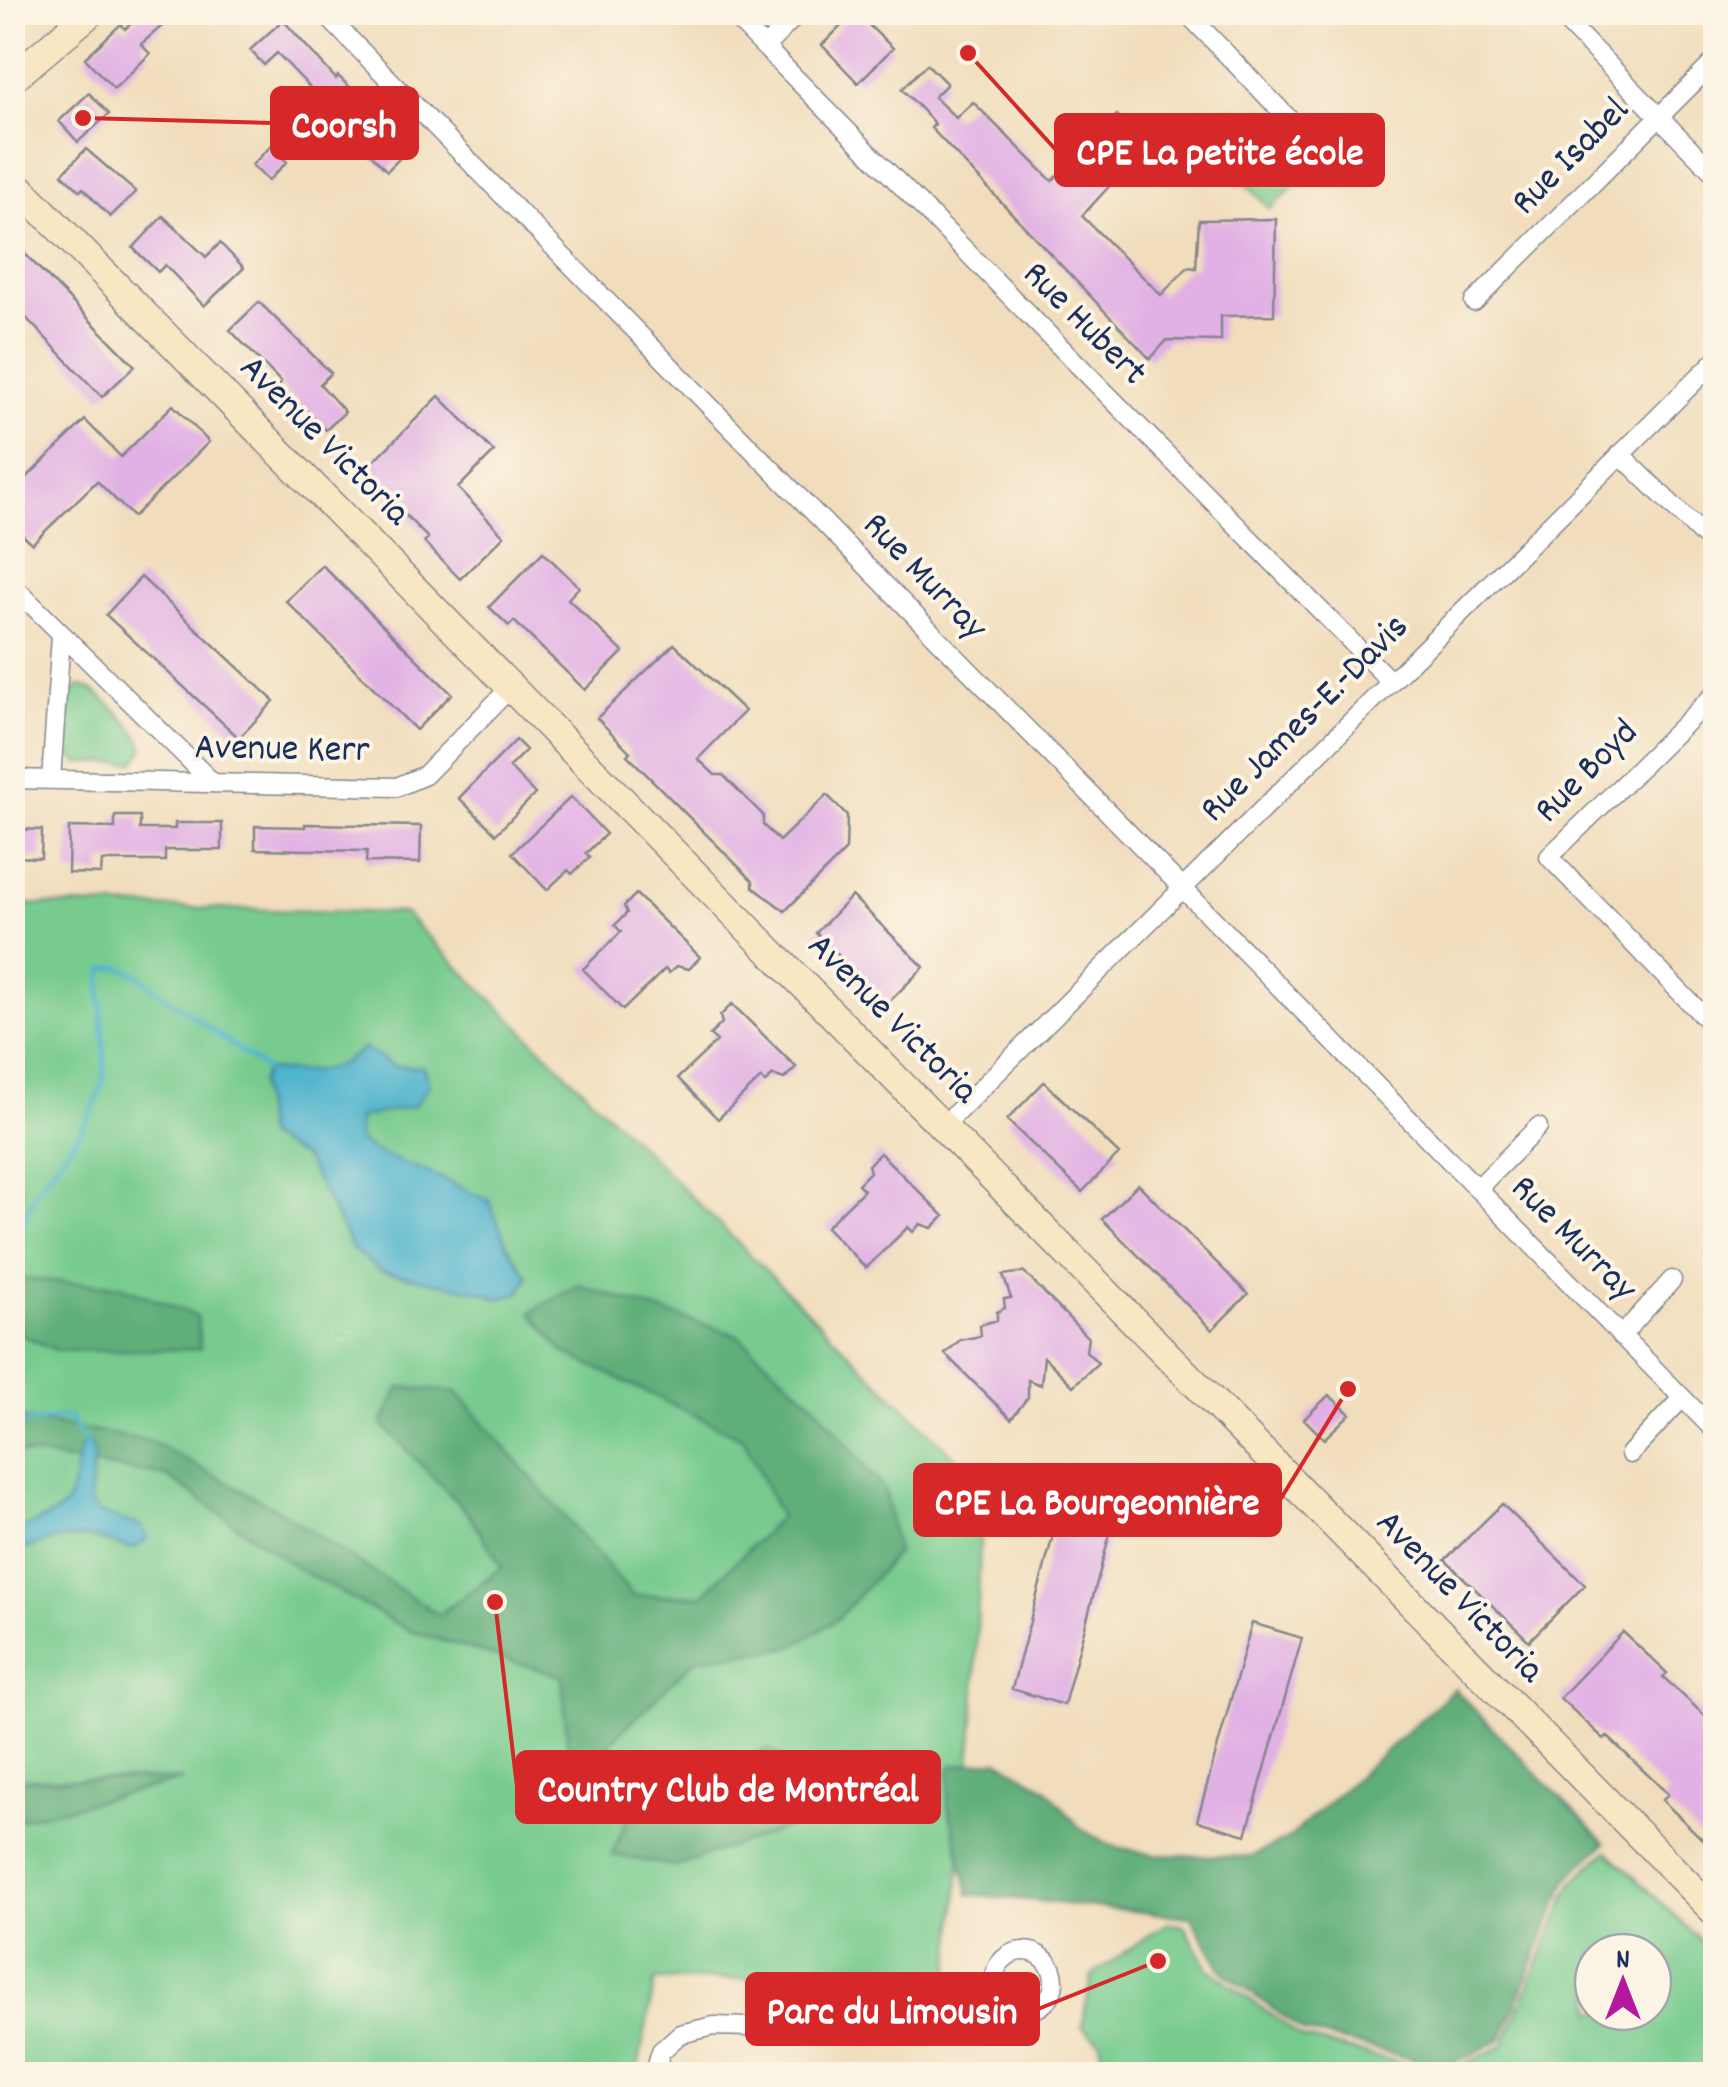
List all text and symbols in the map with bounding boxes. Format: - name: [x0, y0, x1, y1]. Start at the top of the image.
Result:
- street label: Rue Isabel: [1500, 86, 1644, 230]
- callout: Coorsh: [272, 88, 417, 158]
- text: Coorsh: [291, 101, 397, 158]
- callout: CPE La petite école: [1056, 115, 1383, 185]
- text: CPE La petite école: [1076, 128, 1364, 185]
- street label: Rue Hubert: [1008, 250, 1158, 400]
- street label: Avenue Victoria: [225, 344, 422, 541]
- street label: Rue Murray: [848, 501, 999, 655]
- street label: Rue James-E.-Davis: [1189, 603, 1423, 837]
- street label: Rue Boyd: [1523, 708, 1653, 838]
- street label: Avenue Kerr: [194, 722, 370, 780]
- street label: Avenue Victoria: [793, 922, 990, 1119]
- street label: Rue Murray: [1496, 1164, 1649, 1317]
- callout: CPE La Bourgeonnière: [915, 1465, 1280, 1535]
- text: CPE La Bourgeonnière: [934, 1478, 1260, 1535]
- street label: Avenue Victoria: [1361, 1499, 1556, 1698]
- callout: Country Club de Montréal: [517, 1752, 939, 1822]
- text: Country Club de Montréal: [537, 1765, 919, 1822]
- north arrow: [1573, 1932, 1673, 2032]
- text: N: [1616, 1942, 1630, 1982]
- callout: Parc du Limousin: [747, 1974, 1038, 2044]
- text: Parc du Limousin: [767, 1987, 1018, 2044]

